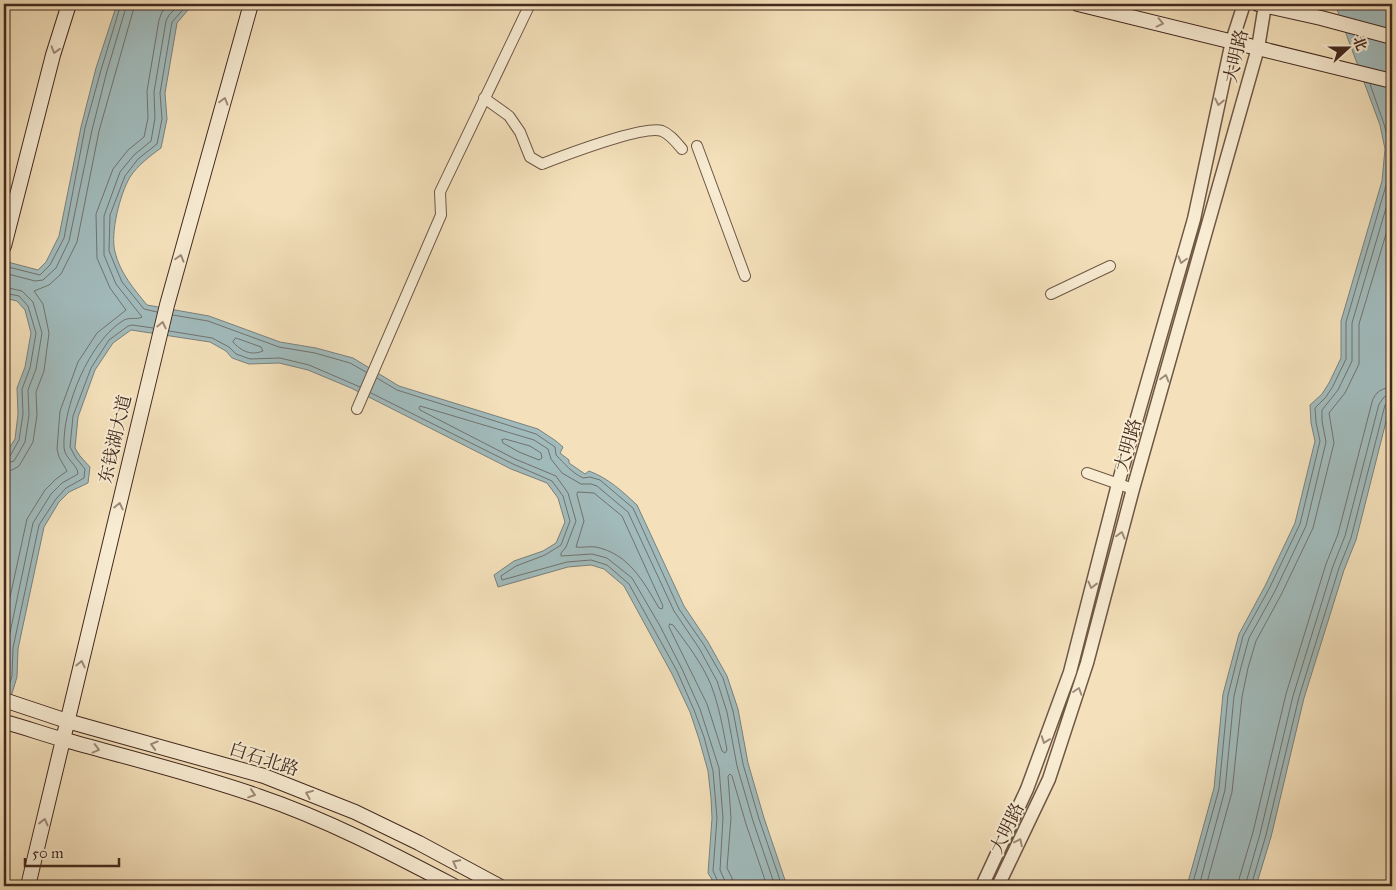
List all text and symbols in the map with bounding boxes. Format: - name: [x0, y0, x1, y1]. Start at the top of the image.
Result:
- one-way arrow: [1155, 17, 1164, 28]
- north arrow: [1324, 22, 1374, 72]
- street label: 大明路: [1219, 27, 1253, 85]
- text: 北: [1349, 34, 1370, 53]
- one-way arrow: [50, 46, 60, 54]
- one-way arrow: [1214, 97, 1225, 106]
- one-way arrow: [218, 98, 228, 106]
- one-way arrow: [174, 254, 184, 262]
- one-way arrow: [1178, 255, 1188, 263]
- one-way arrow: [156, 321, 167, 330]
- one-way arrow: [1159, 374, 1169, 383]
- street label: 东钱湖大道: [94, 393, 136, 485]
- street label: 大明路: [1110, 416, 1146, 474]
- one-way arrow: [113, 501, 124, 510]
- one-way arrow: [1116, 531, 1126, 539]
- one-way arrow: [1087, 581, 1098, 589]
- one-way arrow: [75, 659, 86, 668]
- one-way arrow: [1072, 687, 1082, 696]
- one-way arrow: [1041, 736, 1051, 744]
- street label: 白石北路: [226, 737, 302, 781]
- one-way arrow: [150, 740, 159, 751]
- one-way arrow: [92, 743, 100, 753]
- one-way arrow: [248, 788, 256, 798]
- one-way arrow: [305, 790, 314, 800]
- street label: 大明路: [985, 799, 1029, 857]
- one-way arrow: [38, 817, 49, 826]
- scale bar: [25, 835, 119, 867]
- one-way arrow: [1013, 838, 1023, 847]
- text: 50 m: [32, 844, 64, 862]
- one-way arrow: [452, 859, 461, 869]

